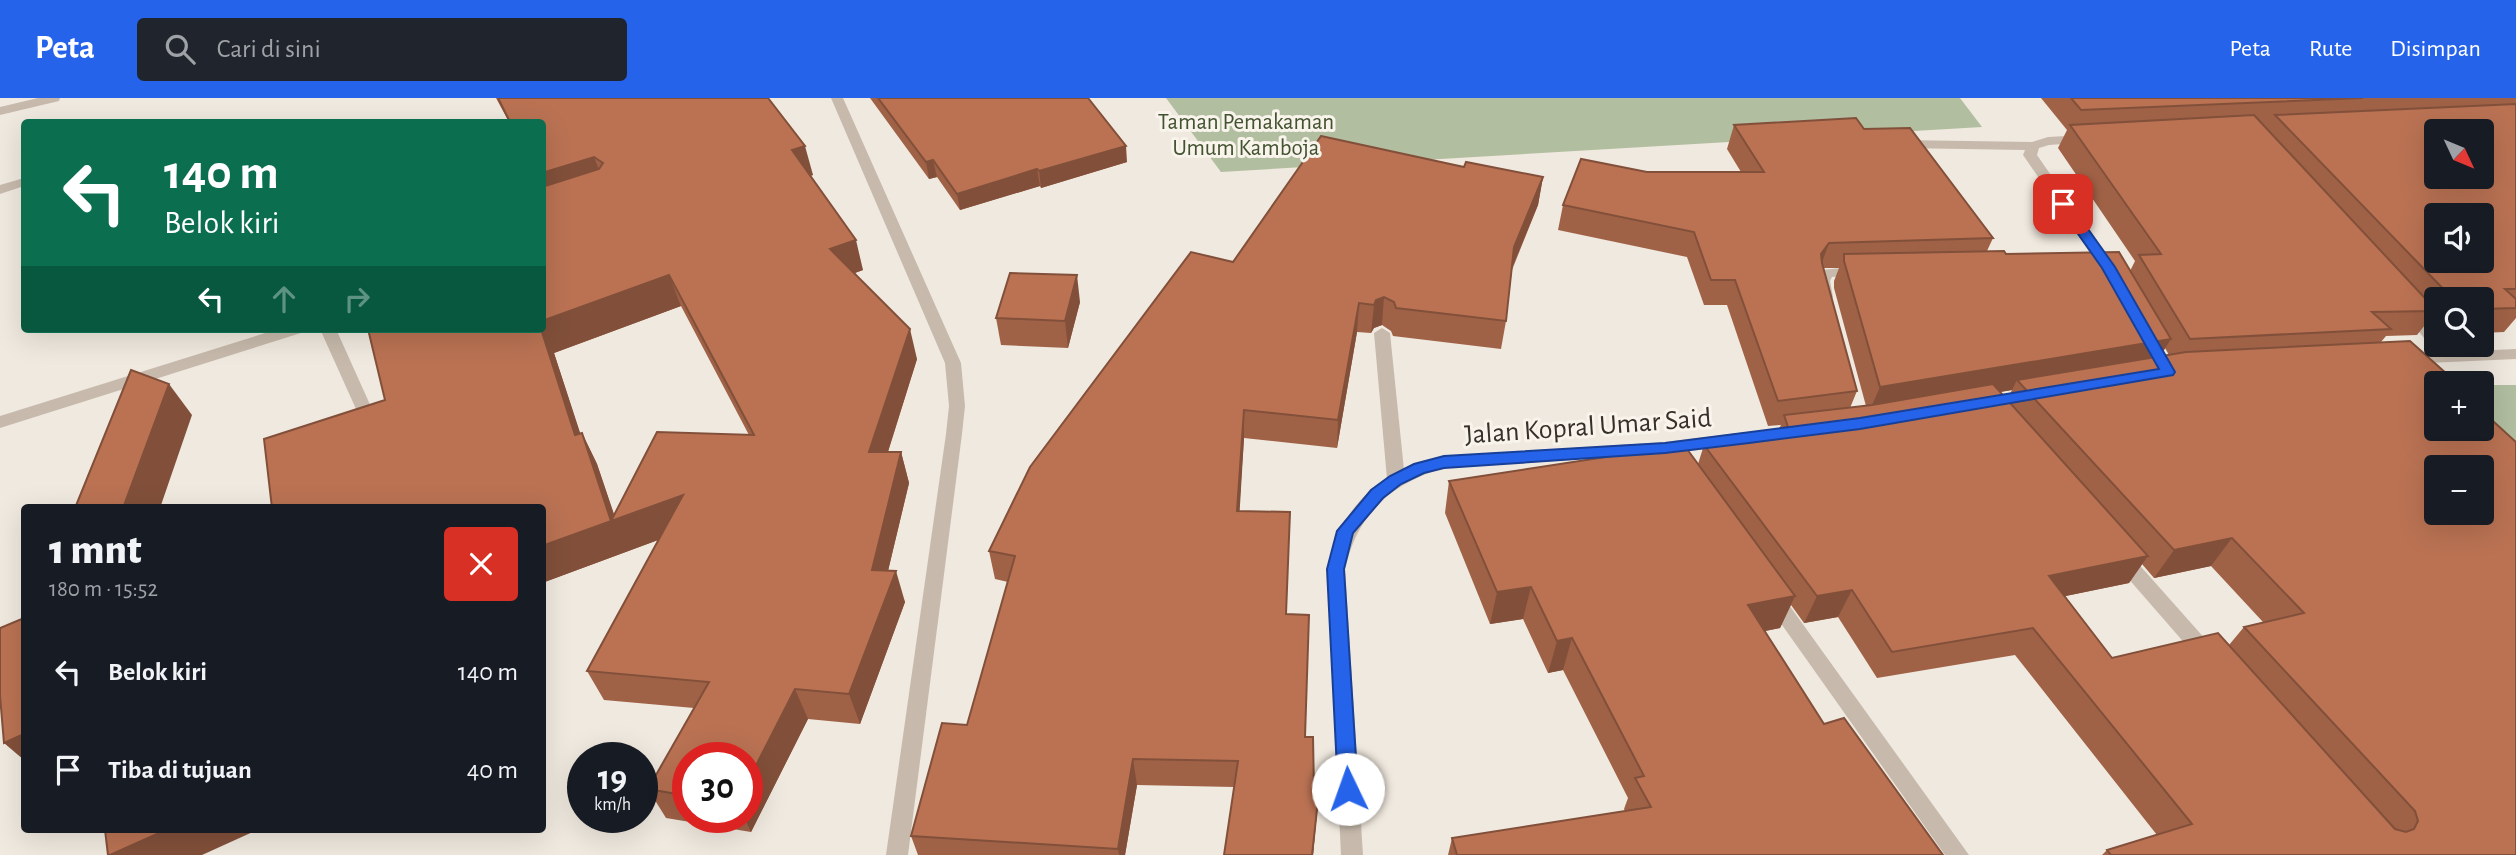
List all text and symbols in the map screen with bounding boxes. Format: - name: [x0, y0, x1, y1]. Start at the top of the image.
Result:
- search box: [137, 18, 627, 81]
- icon: search: [161, 30, 199, 68]
- text: Peta: [35, 32, 95, 65]
- text: Cari di sini: [217, 36, 321, 62]
- text: Peta: [2230, 37, 2271, 61]
- text: Rute: [2309, 37, 2352, 61]
- text: Disimpan: [2390, 37, 2481, 61]
- park label: Taman Pemakaman Umum Kamboja: [1158, 111, 1334, 160]
- north arrow: [2424, 119, 2494, 189]
- map controls: [2424, 119, 2494, 525]
- icon: left: [49, 147, 140, 238]
- text: 140 m: [164, 149, 279, 198]
- pin: [2033, 174, 2093, 234]
- icon: arrive: [2044, 185, 2082, 223]
- button: sound: [2424, 203, 2494, 273]
- text: Belok kiri: [164, 207, 280, 239]
- icon: left: [192, 280, 230, 318]
- icon: ahead: [265, 280, 303, 318]
- icon: right: [338, 280, 376, 318]
- button: search: [2424, 287, 2494, 357]
- button: +: [2424, 371, 2494, 441]
- street label: Jalan Kopral Umar Said: [1464, 404, 1713, 450]
- button: −: [2424, 455, 2494, 525]
- button: close: [444, 527, 518, 601]
- text: 1 mnt: [49, 529, 142, 571]
- text: 180 m · 15:52: [49, 578, 158, 601]
- icon: left: [49, 653, 87, 691]
- text: Belok kiri: [108, 659, 207, 685]
- text: 140 m: [458, 659, 518, 685]
- speed limit sign: 30: [672, 742, 763, 833]
- icon: arrive: [49, 751, 87, 789]
- position arrow: [1311, 752, 1385, 826]
- text: Tiba di tujuan: [108, 757, 252, 783]
- text: 40 m: [467, 757, 518, 783]
- text: 19: [598, 761, 627, 796]
- text: km/h: [594, 796, 631, 814]

